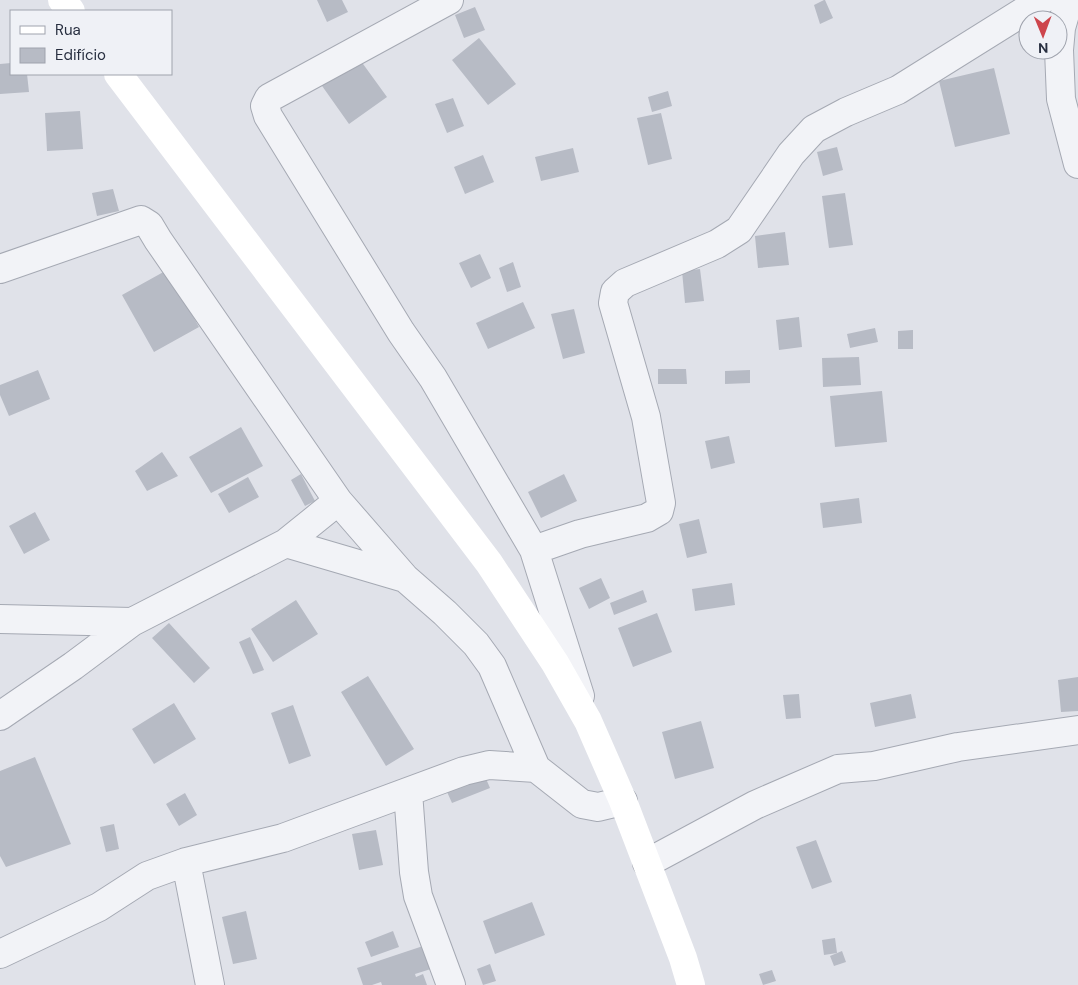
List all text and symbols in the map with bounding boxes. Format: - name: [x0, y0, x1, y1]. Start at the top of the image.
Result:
- legend: [10, 10, 172, 75]
- north arrow: [1018, 10, 1068, 60]
- text: Rua: [55, 20, 81, 40]
- text: N: [1038, 39, 1048, 57]
- text: Edifício: [55, 45, 106, 65]

